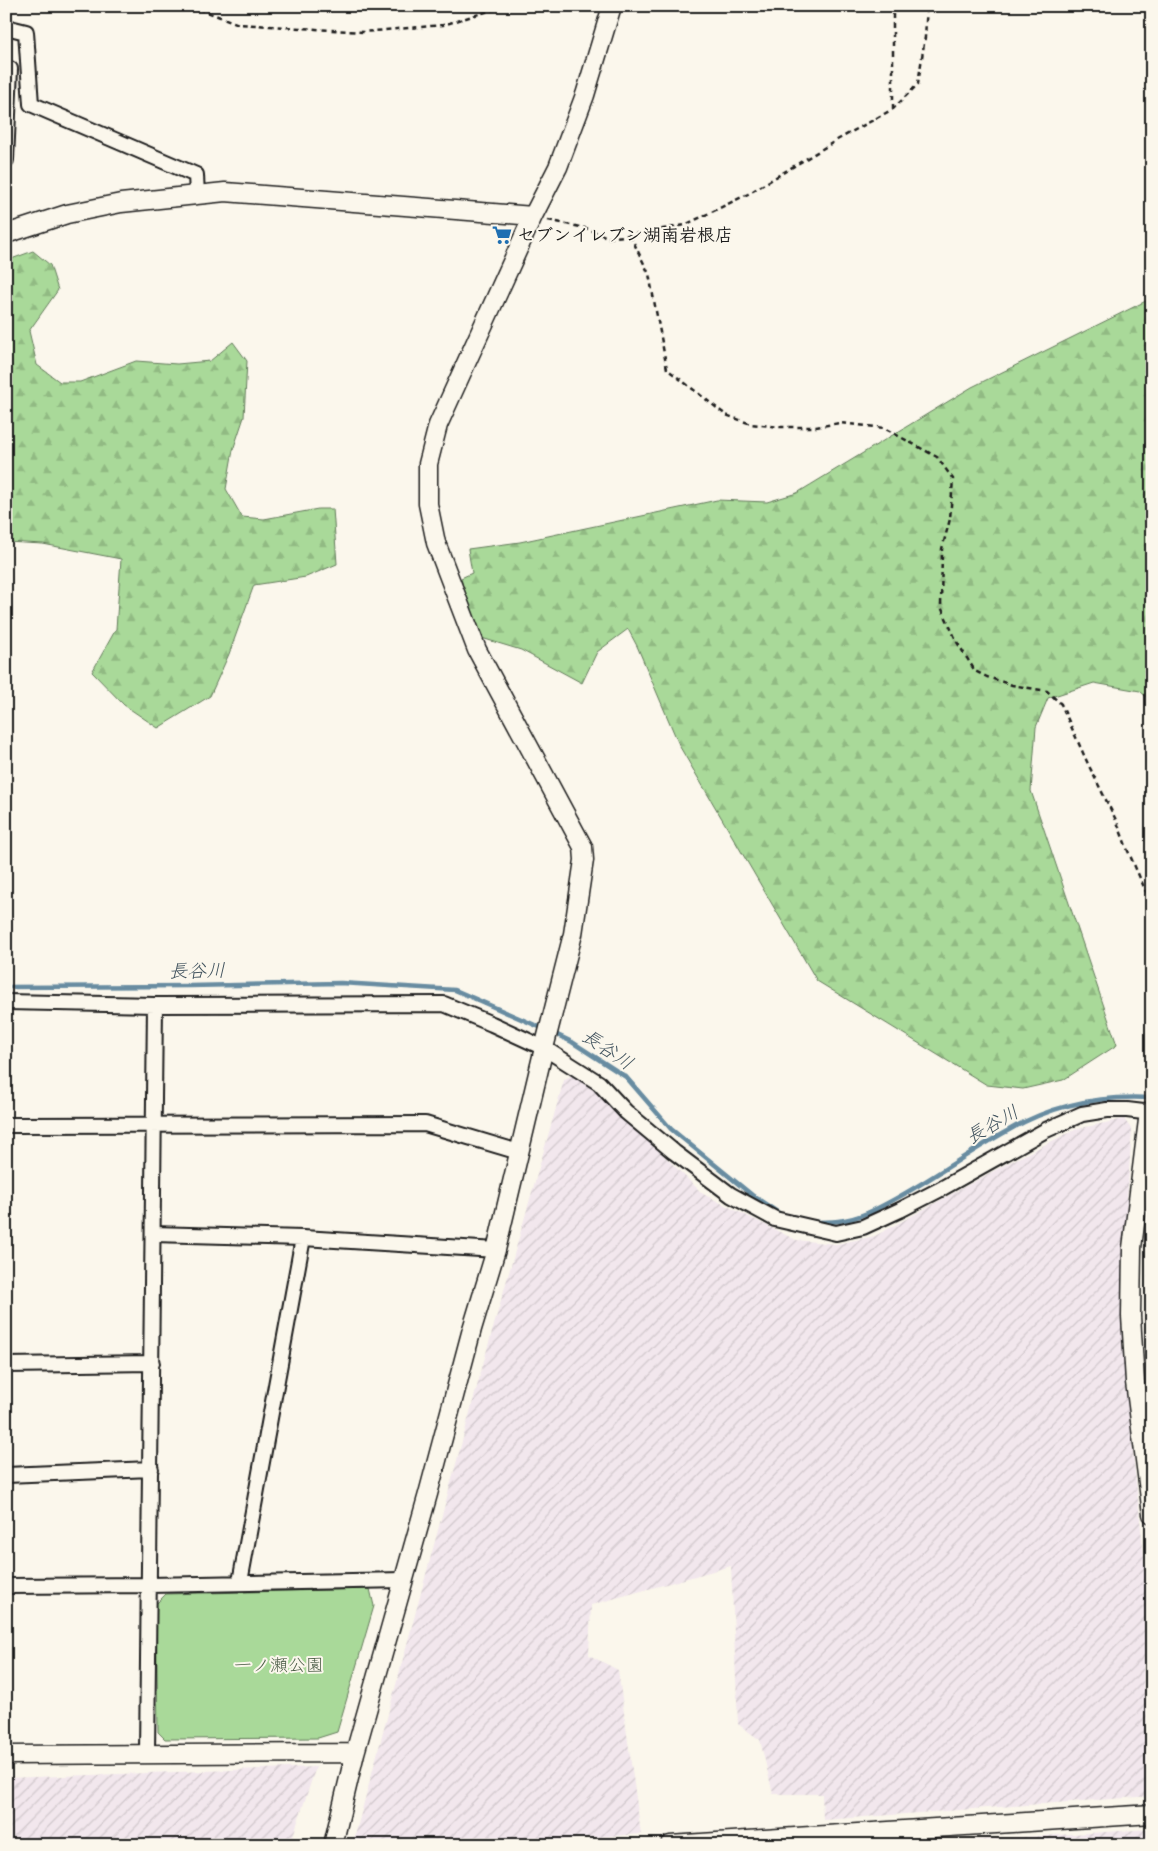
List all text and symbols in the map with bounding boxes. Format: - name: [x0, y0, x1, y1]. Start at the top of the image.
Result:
- place label: セブンイレブン湖南岩根店: [517, 223, 733, 246]
- supermarket icon: セブンイレブン湖南岩根店: [491, 224, 513, 246]
- water label: 長谷川: [168, 958, 226, 982]
- water label: 長谷川: [578, 1023, 638, 1075]
- water label: 長谷川: [961, 1099, 1023, 1149]
- park label: 一ノ瀬公園: [234, 1653, 324, 1676]

